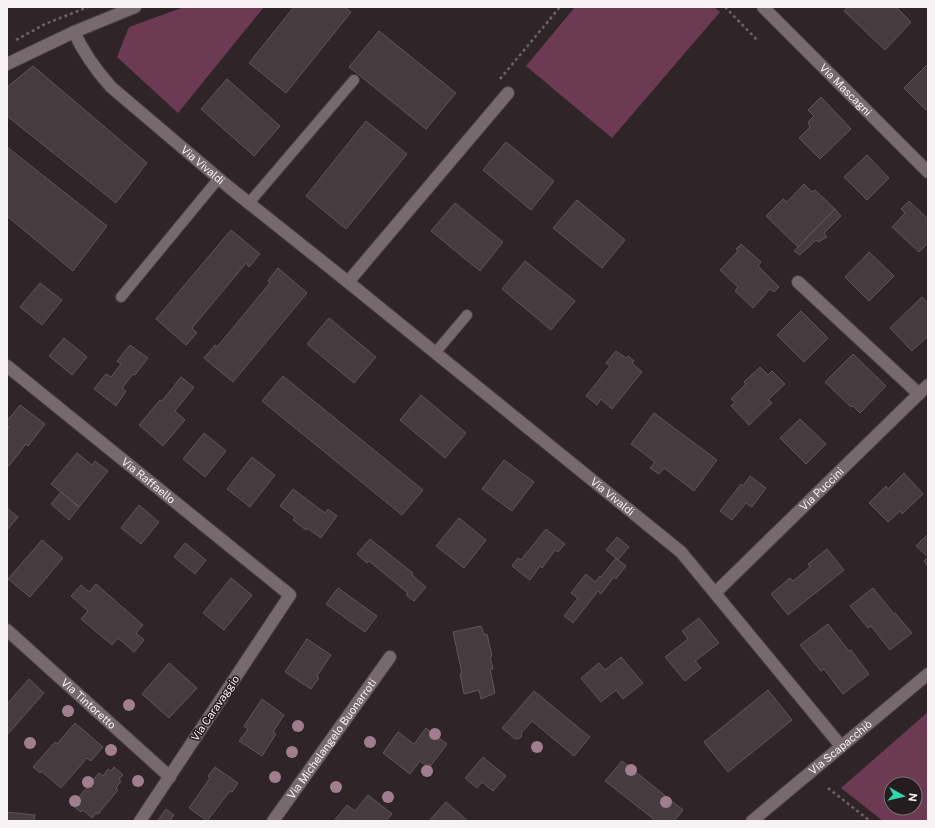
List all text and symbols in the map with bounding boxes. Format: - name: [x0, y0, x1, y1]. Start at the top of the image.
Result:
- street label: Via Mascagni: [817, 61, 874, 118]
- street label: Via Vivaldi: [179, 143, 227, 187]
- street label: Via Raffaello: [119, 455, 178, 506]
- street label: Via Puccini: [797, 465, 846, 513]
- street label: Via Vivaldi: [588, 475, 637, 518]
- street label: Via Caravaggio: [189, 673, 241, 743]
- street label: Via Tintoretto: [59, 676, 118, 731]
- street label: Via Michelangelo Buonarroti: [285, 677, 378, 801]
- street label: Via Scapacchiò: [806, 718, 874, 777]
- north arrow: [883, 776, 923, 816]
- text: N: [906, 792, 919, 802]

